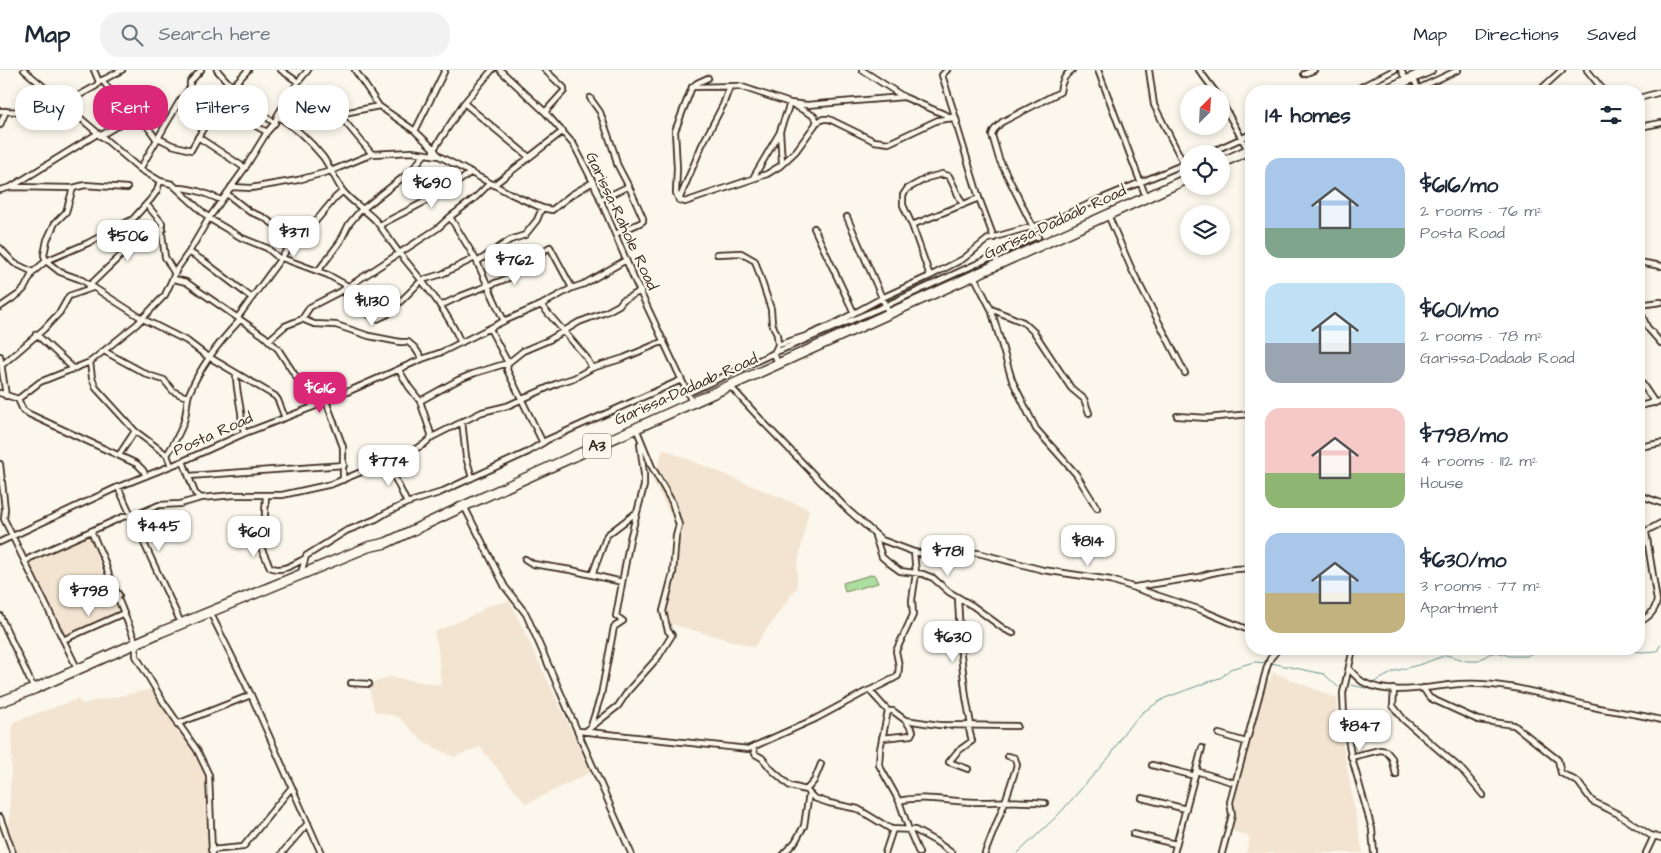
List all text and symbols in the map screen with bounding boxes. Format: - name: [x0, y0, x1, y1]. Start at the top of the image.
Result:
- search box: [100, 12, 450, 57]
- text: Map: [25, 18, 70, 52]
- icon: search: [118, 21, 146, 49]
- text: Search here: [158, 21, 271, 48]
- text: Map: [1413, 22, 1447, 47]
- text: Directions: [1475, 22, 1559, 47]
- text: Saved: [1587, 22, 1636, 47]
- chip: Buy: [15, 85, 83, 130]
- chip: Rent: [93, 85, 168, 130]
- chip: Filters: [178, 85, 268, 130]
- chip: New: [278, 85, 349, 130]
- north arrow: [1180, 85, 1230, 135]
- map controls: [1180, 85, 1230, 255]
- text: 14 homes: [1265, 101, 1351, 130]
- icon: filters: [1597, 101, 1625, 129]
- button: locate: [1180, 145, 1230, 195]
- street label: Garissa-Rahole Road: [580, 148, 664, 294]
- pin: $690: [402, 166, 462, 209]
- text: $616/mo: [1420, 171, 1498, 200]
- text: $690: [413, 172, 451, 194]
- icon: home: [1305, 178, 1365, 238]
- street label: Garissa-Dadaab Road: [980, 179, 1130, 265]
- text: 2 rooms · 76 m²: [1420, 200, 1543, 222]
- button: layers: [1180, 205, 1230, 255]
- pin: $371: [264, 216, 324, 258]
- pin: $506: [98, 220, 158, 262]
- text: $371: [280, 221, 308, 243]
- text: Posta Road: [1420, 222, 1505, 244]
- text: $506: [108, 225, 148, 247]
- pin: $762: [485, 244, 545, 286]
- text: $762: [496, 249, 534, 271]
- pin: $1,130: [331, 284, 413, 327]
- text: $1,130: [355, 290, 389, 312]
- text: $601/mo: [1420, 296, 1499, 325]
- icon: home: [1305, 303, 1365, 363]
- text: 2 rooms · 78 m²: [1420, 325, 1543, 347]
- street label: Garissa-Dadaab Road: [611, 347, 761, 431]
- text: Garissa-Dadaab Road: [1420, 347, 1575, 369]
- pin: $616: [290, 372, 350, 414]
- text: $616: [304, 377, 336, 399]
- street label: Posta Road: [170, 407, 256, 461]
- text: $798/mo: [1420, 421, 1508, 450]
- icon: home: [1305, 428, 1365, 488]
- road number: A3: [583, 434, 611, 458]
- pin: $774: [359, 444, 419, 487]
- text: $774: [369, 450, 409, 472]
- text: 4 rooms · 112 m²: [1420, 450, 1538, 472]
- text: House: [1420, 472, 1464, 494]
- pin: $445: [129, 510, 189, 552]
- text: $445: [138, 515, 180, 537]
- pin: $601: [224, 516, 284, 558]
- text: $601: [238, 521, 270, 543]
- pin: $814: [1058, 524, 1118, 567]
- text: $814: [1072, 530, 1104, 552]
- pin: $781: [918, 534, 978, 577]
- text: $781: [932, 540, 964, 562]
- text: $630/mo: [1420, 546, 1507, 575]
- icon: home: [1305, 553, 1365, 613]
- pin: $798: [59, 574, 119, 617]
- text: 3 rooms · 77 m²: [1420, 575, 1541, 597]
- text: $798: [70, 580, 108, 602]
- text: Apartment: [1420, 597, 1498, 619]
- pin: $630: [923, 620, 983, 663]
- text: $630: [934, 626, 972, 648]
- pin: $847: [1330, 710, 1390, 752]
- text: $847: [1340, 715, 1380, 737]

